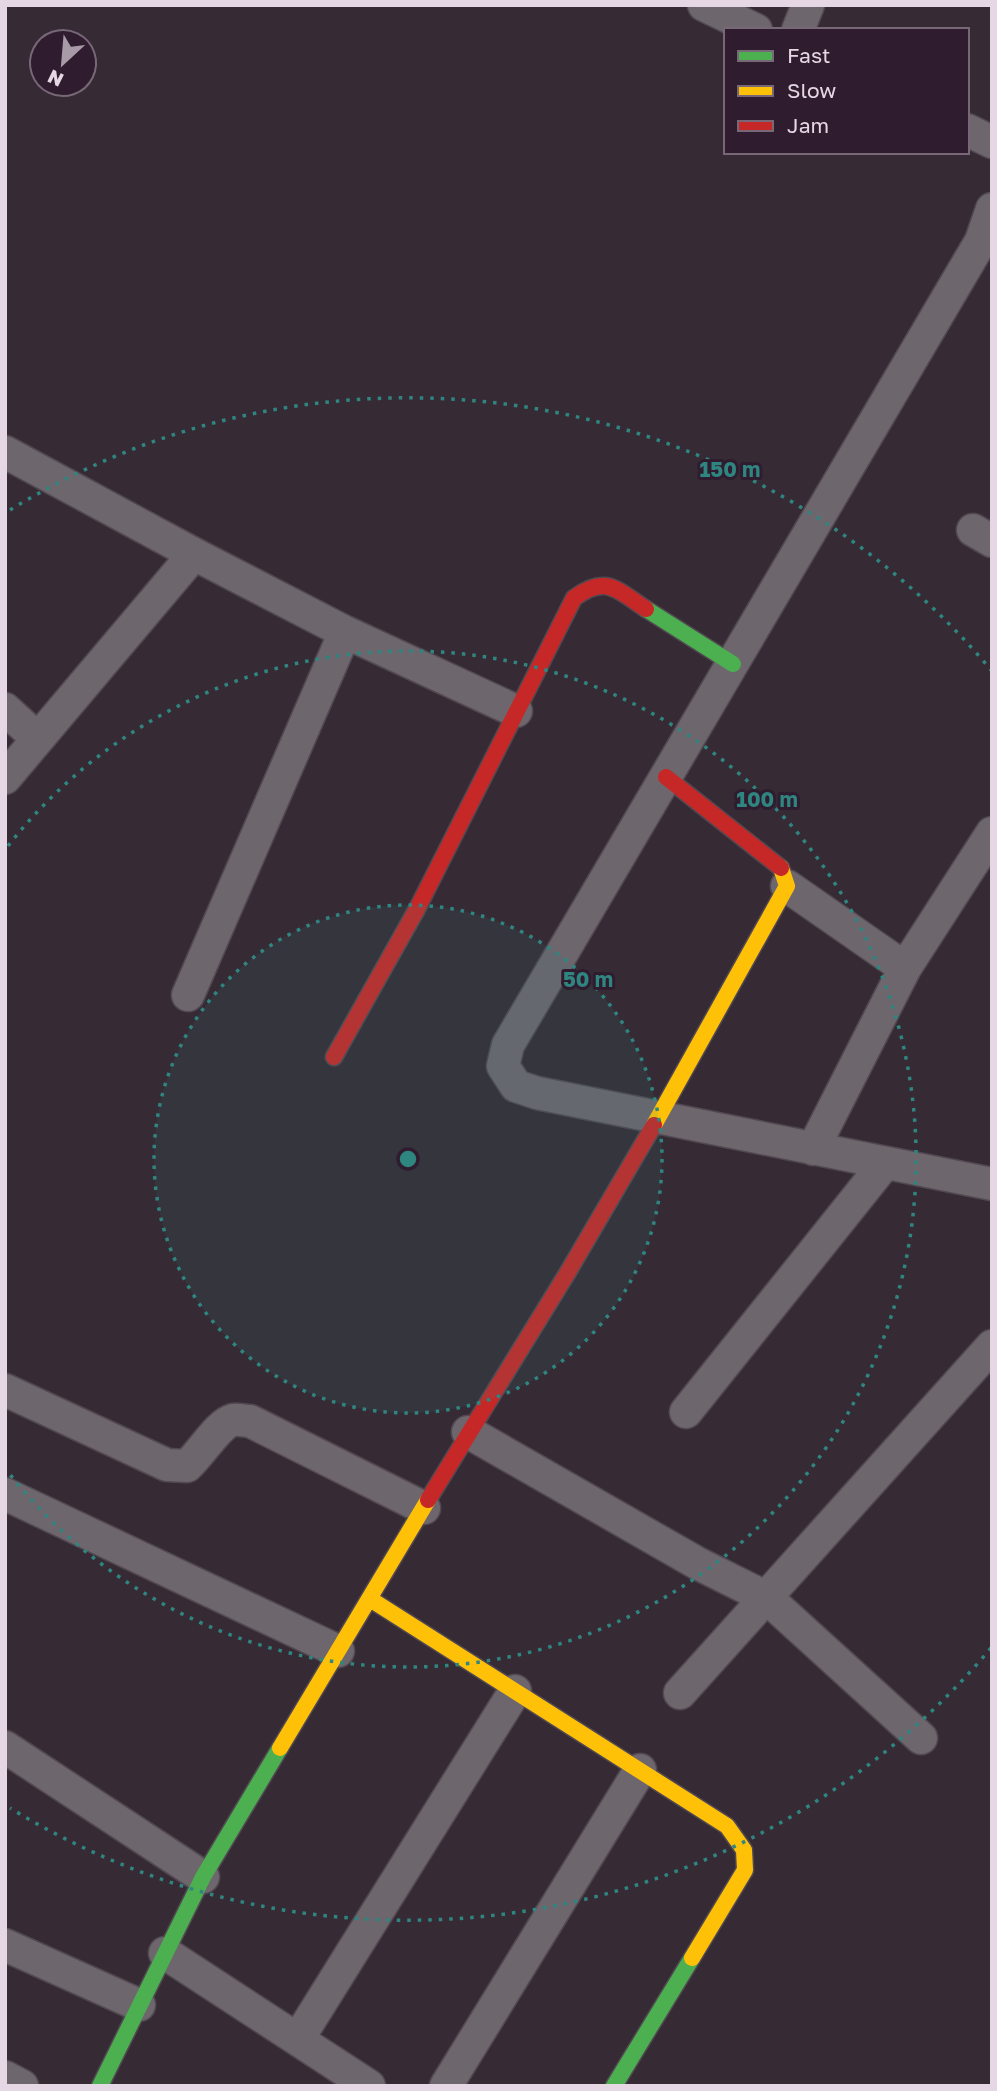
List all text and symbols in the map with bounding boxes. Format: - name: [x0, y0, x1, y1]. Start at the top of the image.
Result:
- north arrow: [28, 28, 98, 98]
- legend: [724, 28, 969, 154]
- text: Fast: [787, 42, 830, 68]
- text: N: [44, 65, 67, 92]
- text: Slow: [787, 77, 836, 103]
- text: Jam: [787, 112, 829, 138]
- text: 150 m: [700, 456, 760, 482]
- text: 100 m: [736, 786, 798, 812]
- text: 50 m: [563, 966, 613, 992]
- centre of rings: [396, 1147, 420, 1171]

